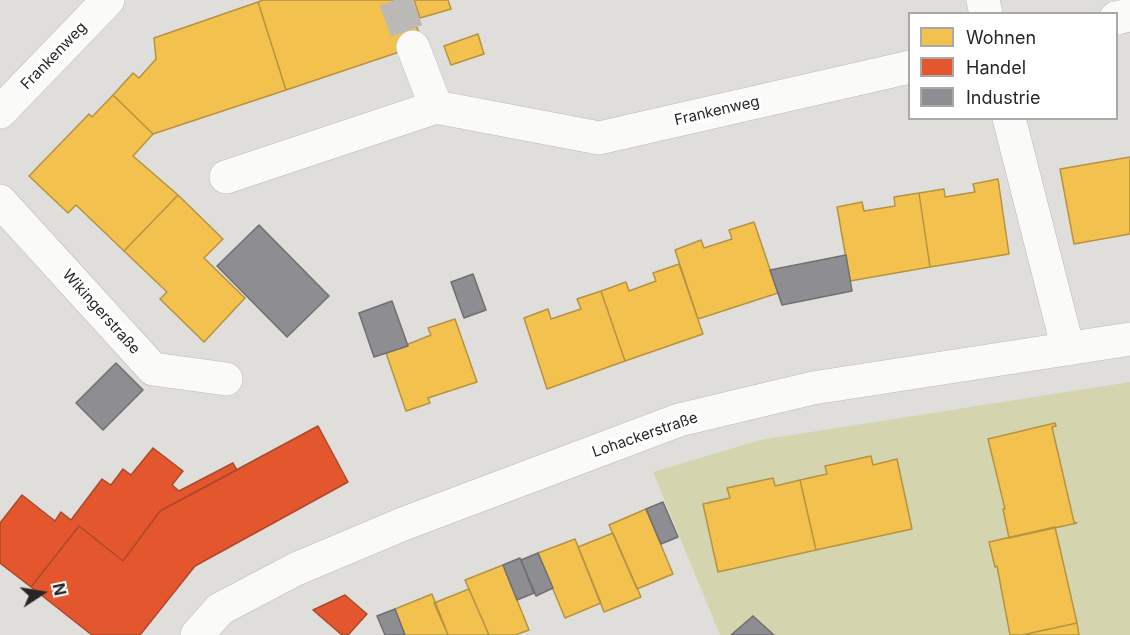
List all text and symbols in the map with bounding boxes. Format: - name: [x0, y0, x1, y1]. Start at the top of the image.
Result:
- legend: [908, 12, 1118, 120]
- street label: Frankenweg: [17, 19, 91, 93]
- text: Wohnen: [966, 27, 1036, 48]
- text: Handel: [966, 57, 1026, 78]
- text: Industrie: [966, 87, 1040, 108]
- street label: Frankenweg: [673, 92, 761, 130]
- street label: Wikingerstraße: [58, 266, 144, 358]
- street label: Lohackerstraße: [590, 409, 700, 461]
- north arrow: [12, 563, 72, 623]
- text: N: [49, 581, 71, 597]

